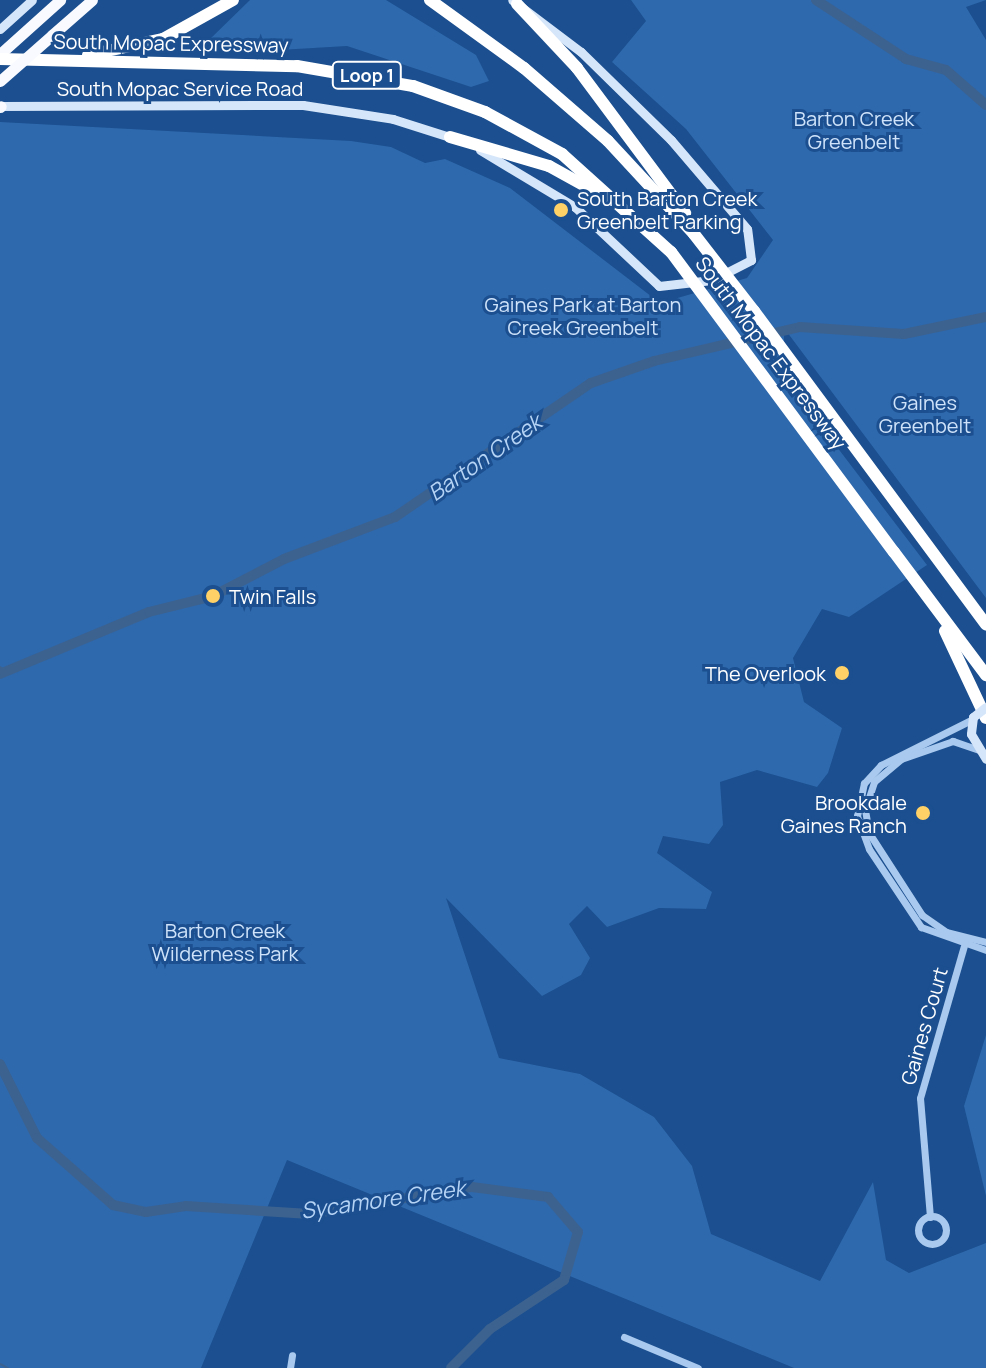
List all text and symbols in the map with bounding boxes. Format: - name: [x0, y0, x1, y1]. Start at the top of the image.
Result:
- street label: South Mopac Expressway: [53, 29, 289, 57]
- road number: Loop 1: [331, 61, 403, 89]
- street label: South Mopac Service Road: [57, 76, 303, 100]
- park label: Barton Creek Greenbelt: [794, 107, 914, 154]
- place label: South Barton Creek Greenbelt Parking: [577, 186, 757, 233]
- marker: South Barton Creek Greenbelt Parking: [552, 201, 570, 219]
- street label: South Mopac Expressway: [691, 252, 851, 454]
- park label: Gaines Park at Barton Creek Greenbelt: [485, 292, 681, 339]
- park label: Gaines Greenbelt: [879, 390, 971, 437]
- water label: Barton Creek: [423, 409, 547, 507]
- place label: Twin Falls: [229, 584, 316, 608]
- marker: Twin Falls: [204, 587, 222, 605]
- place label: The Overlook: [705, 661, 826, 685]
- marker: The Overlook: [833, 664, 851, 682]
- place label: Brookdale Gaines Ranch: [781, 790, 907, 837]
- marker: Brookdale Gaines Ranch: [914, 804, 932, 822]
- park label: Barton Creek Wilderness Park: [152, 918, 298, 965]
- street label: Gaines Court: [896, 964, 952, 1088]
- water label: Sycamore Creek: [299, 1175, 467, 1225]

